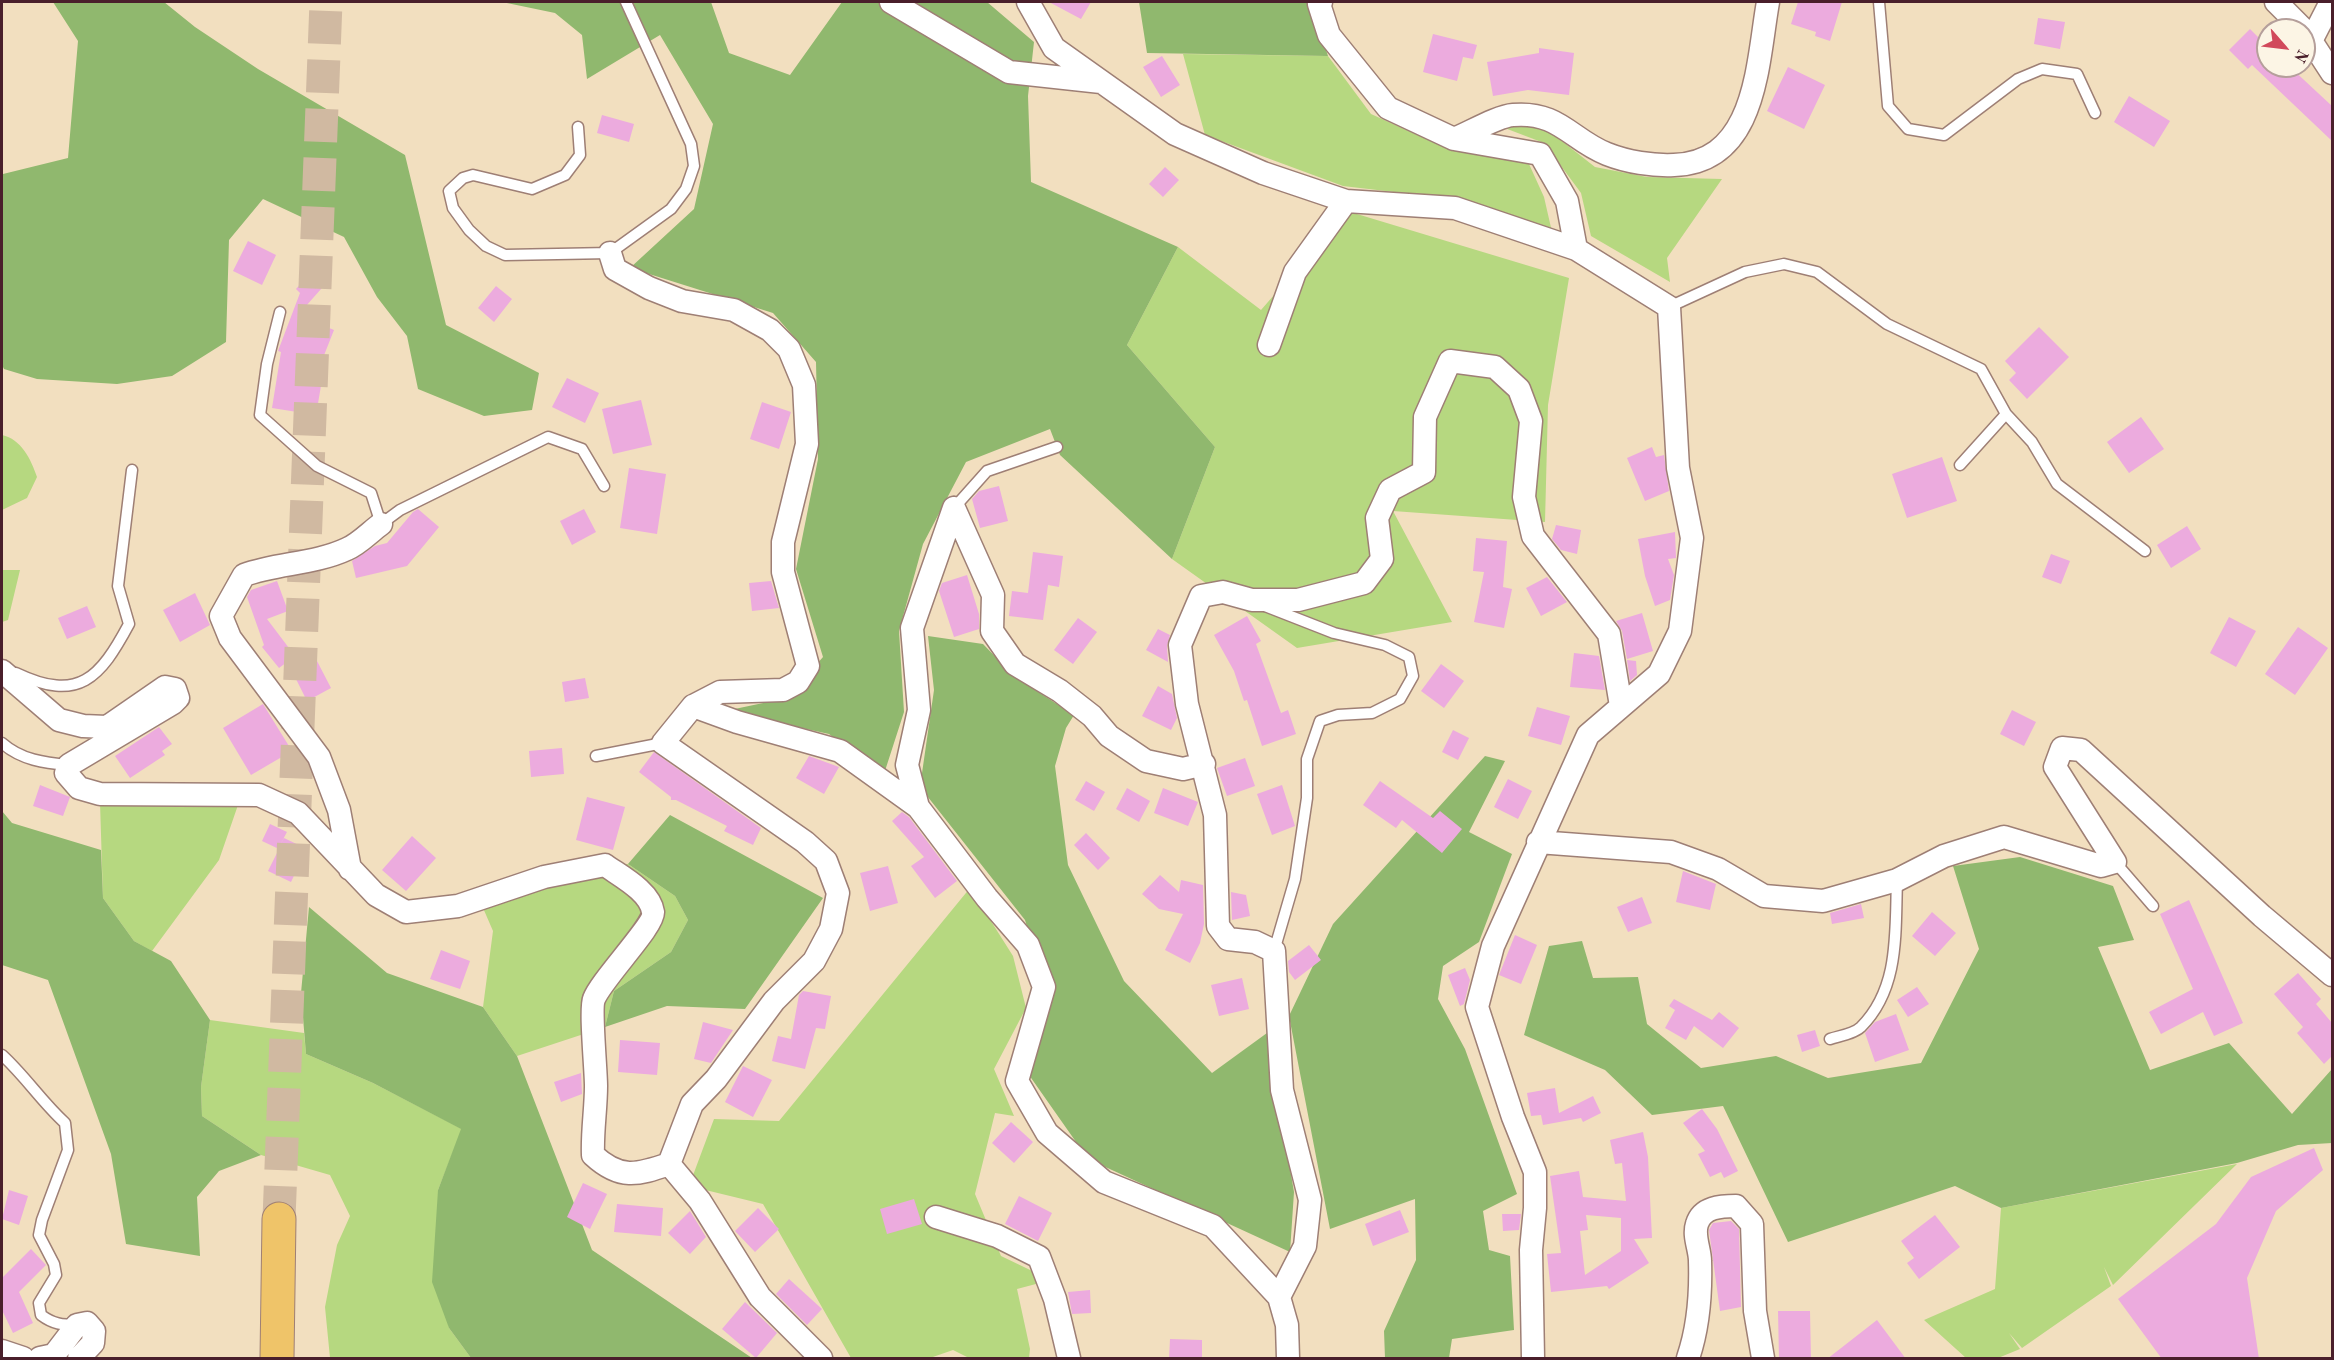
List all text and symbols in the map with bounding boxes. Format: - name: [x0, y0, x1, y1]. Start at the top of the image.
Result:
- north arrow: [2256, 18, 2316, 78]
- text: N: [2290, 46, 2310, 65]

